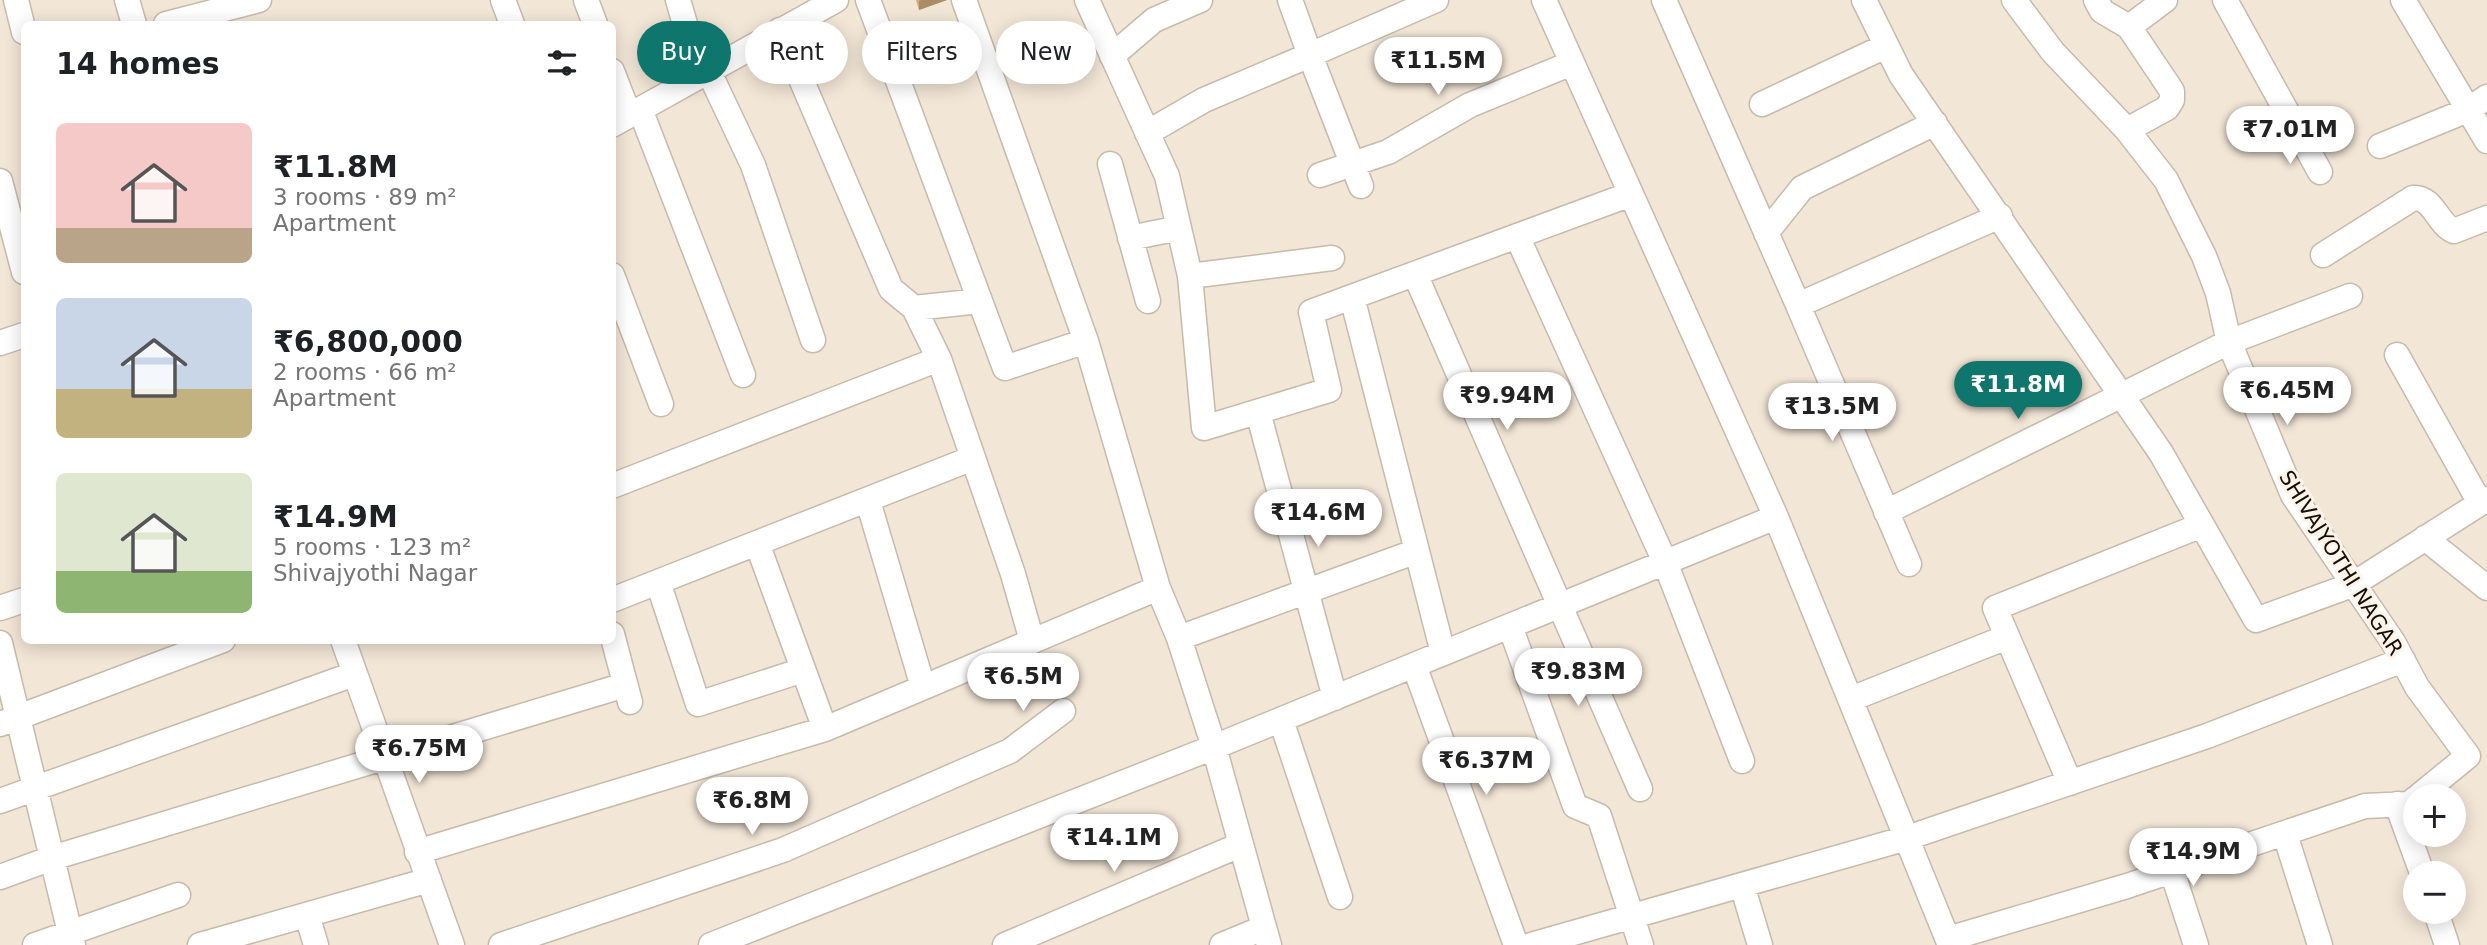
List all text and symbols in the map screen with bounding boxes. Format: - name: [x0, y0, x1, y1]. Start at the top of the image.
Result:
- chip: Buy: [637, 21, 731, 84]
- chip: Rent: [745, 21, 848, 84]
- chip: Filters: [862, 21, 982, 84]
- chip: New: [996, 21, 1096, 84]
- pin: ₹11.5M: [1381, 38, 1495, 97]
- icon: filters: [543, 44, 581, 82]
- text: 14 homes: [56, 46, 220, 81]
- text: ₹11.5M: [1390, 47, 1486, 73]
- pin: ₹7.01M: [2233, 106, 2347, 166]
- text: ₹7.01M: [2242, 116, 2338, 142]
- text: ₹11.8M: [273, 149, 398, 184]
- icon: home: [112, 151, 196, 235]
- text: 3 rooms · 89 m²: [273, 184, 457, 210]
- text: Apartment: [273, 210, 396, 236]
- text: ₹6,800,000: [273, 324, 463, 359]
- icon: home: [112, 326, 196, 410]
- text: 2 rooms · 66 m²: [273, 359, 457, 385]
- pin: ₹11.8M: [1961, 362, 2075, 421]
- pin: ₹6.45M: [2230, 368, 2344, 427]
- text: ₹11.8M: [1970, 371, 2066, 397]
- pin: ₹9.94M: [1450, 372, 1564, 432]
- text: ₹6.45M: [2239, 377, 2335, 403]
- text: ₹9.94M: [1459, 382, 1555, 408]
- pin: ₹13.5M: [1775, 384, 1889, 443]
- text: Apartment: [273, 385, 396, 411]
- text: ₹13.5M: [1784, 393, 1880, 419]
- street label: SHIVAJYOTHI NAGAR: [2274, 466, 2408, 660]
- pin: ₹14.6M: [1261, 490, 1375, 549]
- text: ₹14.9M: [273, 499, 398, 534]
- text: ₹14.6M: [1270, 499, 1366, 525]
- icon: home: [112, 501, 196, 585]
- text: 5 rooms · 123 m²: [273, 534, 471, 560]
- text: Shivajyothi Nagar: [273, 560, 477, 586]
- pin: ₹9.83M: [1521, 648, 1635, 708]
- pin: ₹6.5M: [974, 654, 1072, 713]
- text: ₹9.83M: [1530, 658, 1626, 684]
- text: ₹6.5M: [983, 663, 1063, 689]
- pin: ₹6.75M: [362, 726, 476, 785]
- text: ₹6.75M: [371, 735, 467, 761]
- pin: ₹6.37M: [1429, 738, 1543, 797]
- text: ₹6.37M: [1438, 747, 1534, 773]
- pin: ₹6.8M: [703, 778, 801, 837]
- map controls: [2403, 784, 2466, 924]
- button: +: [2403, 784, 2466, 847]
- text: ₹6.8M: [712, 787, 792, 813]
- pin: ₹14.1M: [1057, 814, 1171, 874]
- text: ₹14.1M: [1066, 824, 1162, 850]
- pin: ₹14.9M: [2136, 828, 2250, 888]
- text: ₹14.9M: [2145, 838, 2241, 864]
- button: −: [2403, 861, 2466, 924]

